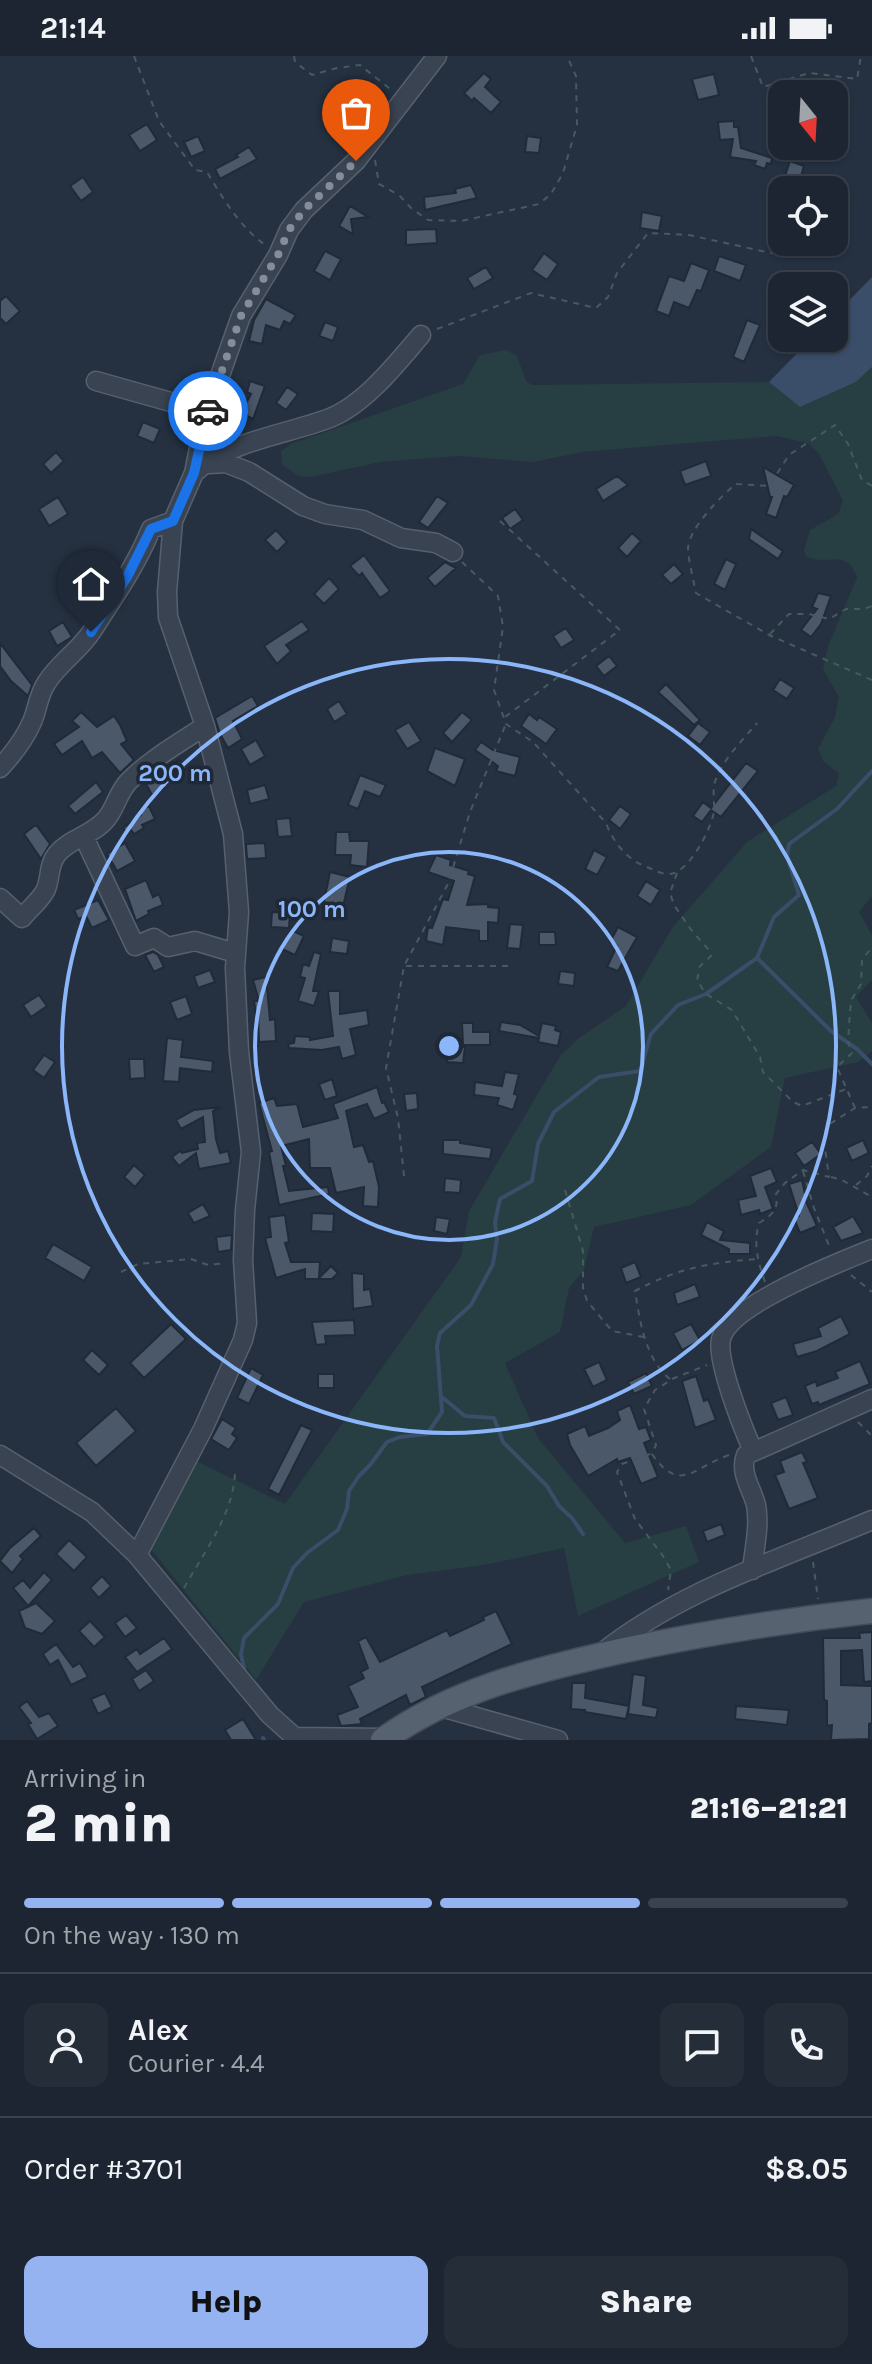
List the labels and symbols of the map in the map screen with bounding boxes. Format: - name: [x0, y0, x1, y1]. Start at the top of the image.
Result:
- pin: [322, 79, 390, 161]
- north arrow: [768, 80, 848, 160]
- courier: [168, 371, 248, 451]
- pin: [57, 550, 125, 632]
- text: 200 m: [138, 759, 212, 787]
- text: 100 m: [278, 895, 346, 923]
- centre of rings: [435, 1032, 463, 1060]

